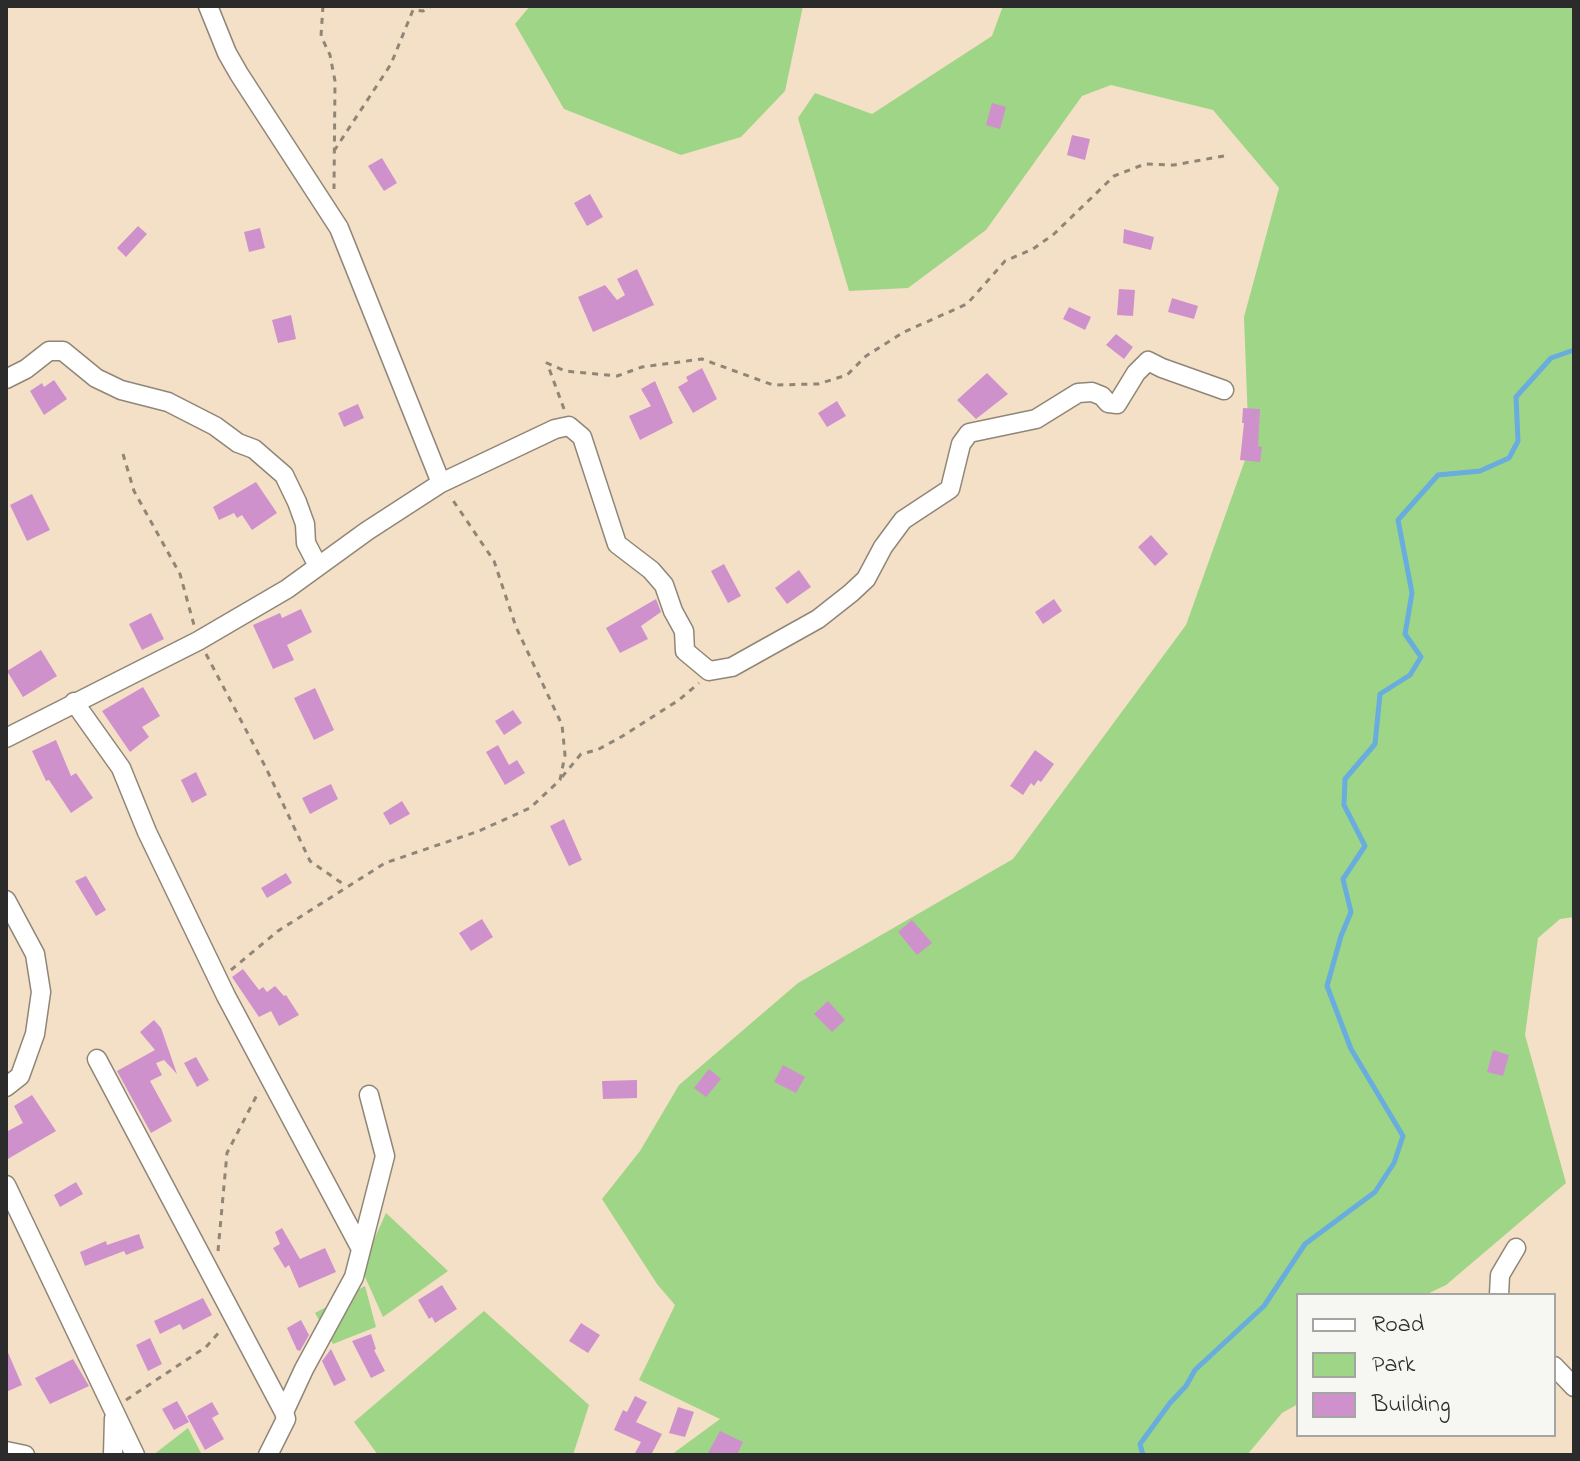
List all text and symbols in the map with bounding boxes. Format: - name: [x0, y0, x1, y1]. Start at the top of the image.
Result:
- legend: [1296, 1293, 1556, 1437]
- text: Road: [1372, 1308, 1424, 1343]
- text: Park: [1372, 1348, 1415, 1383]
- text: Building: [1372, 1388, 1451, 1423]

